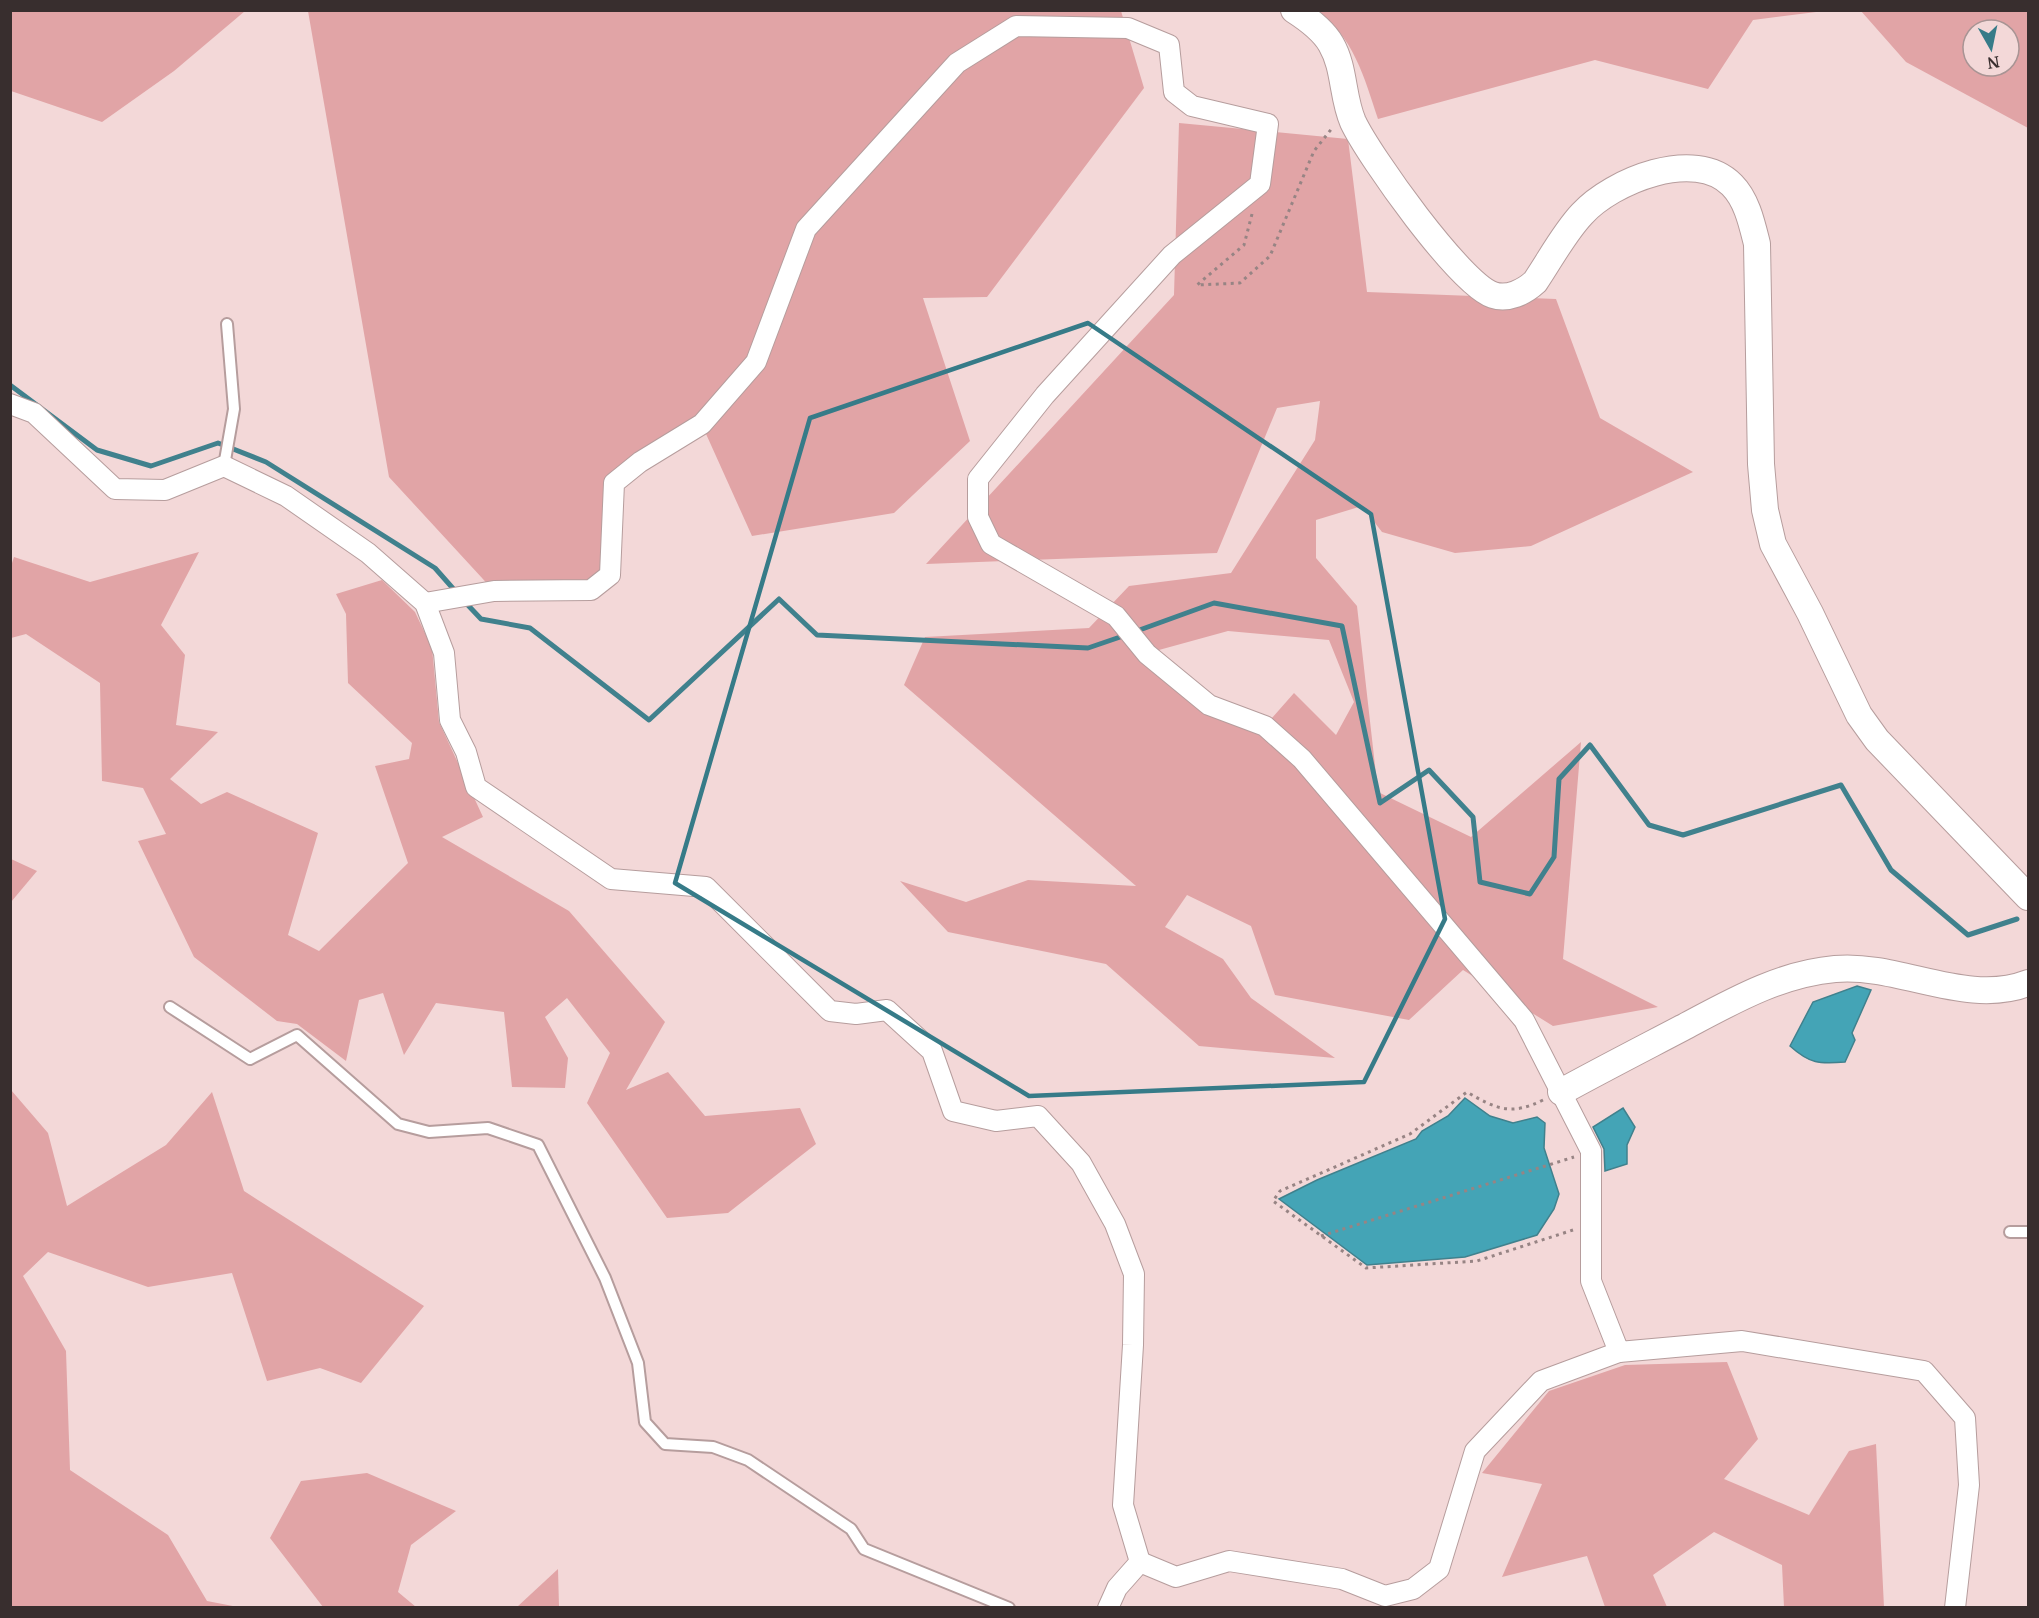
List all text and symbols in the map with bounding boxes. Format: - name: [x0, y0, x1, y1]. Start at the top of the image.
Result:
- north arrow: [1961, 18, 2021, 78]
- text: N: [1986, 51, 2001, 75]

